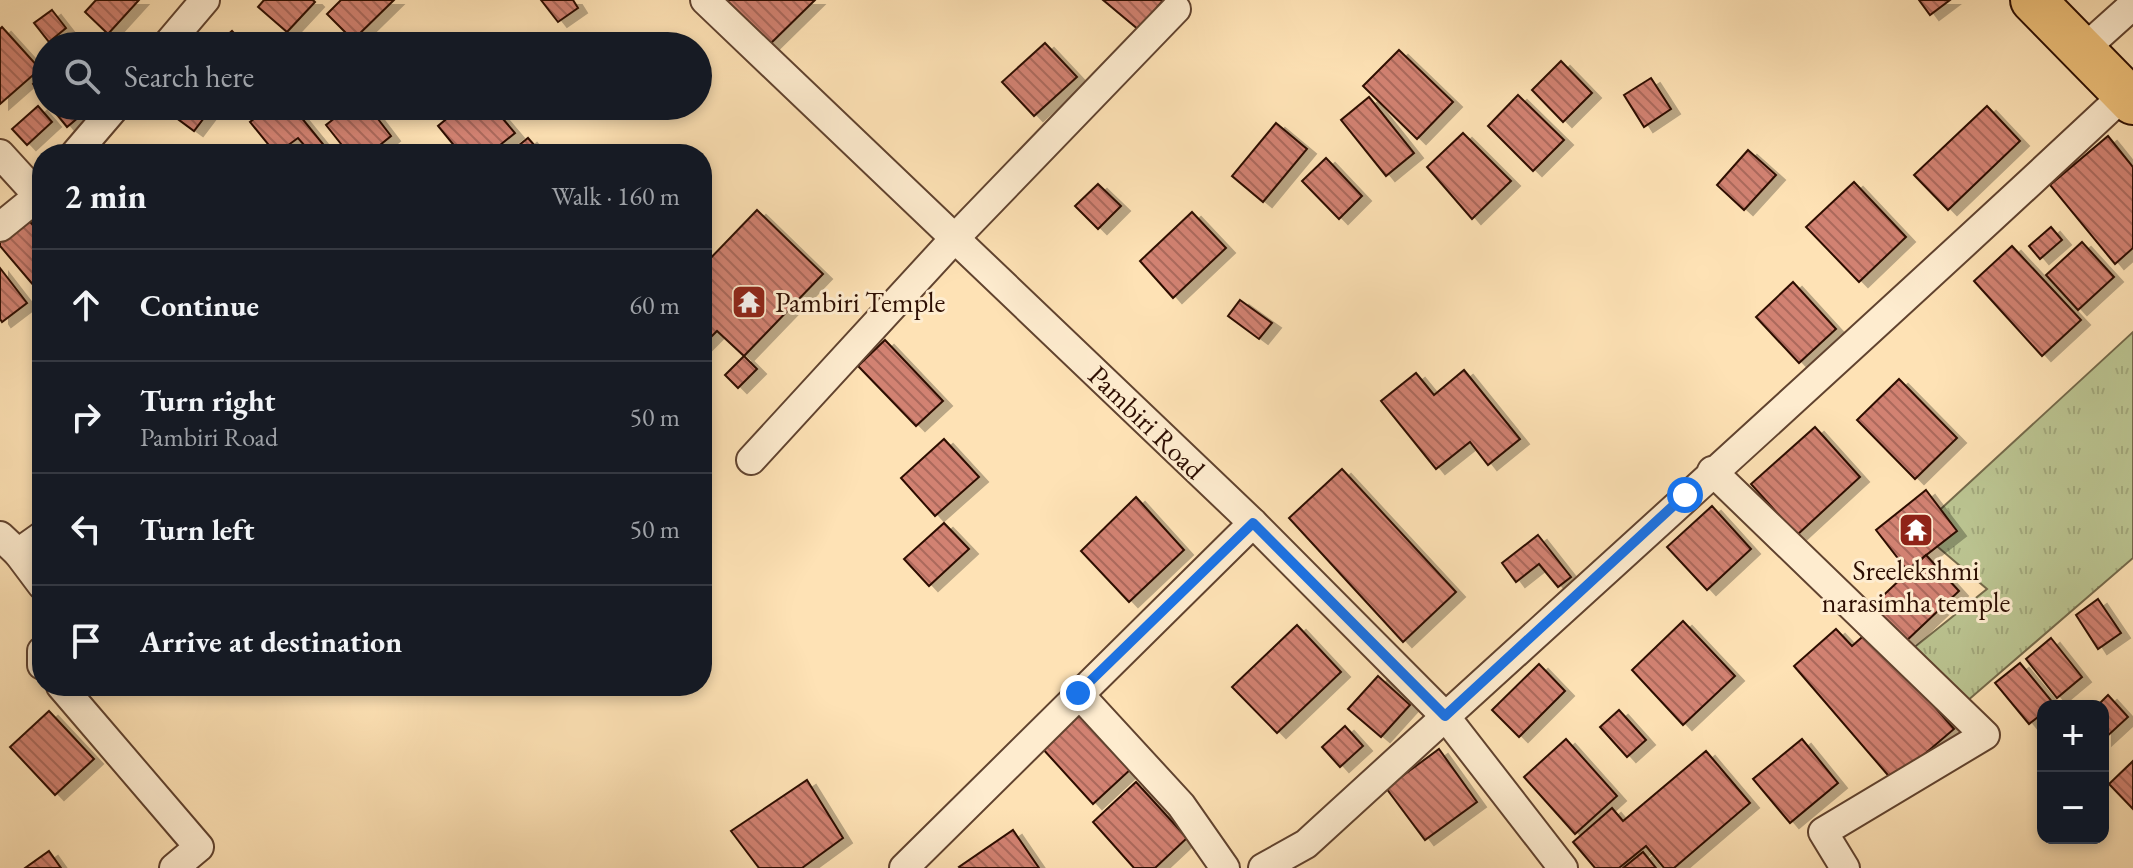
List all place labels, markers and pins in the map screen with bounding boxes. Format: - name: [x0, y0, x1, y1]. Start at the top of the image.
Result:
- temple icon: Pambiri Temple: [730, 283, 768, 321]
- place label: Pambiri Temple: [775, 284, 945, 320]
- temple icon: Sreelekshmi narasimha temple: [1897, 511, 1935, 549]
- place label: Sreelekshmi narasimha temple: [1822, 552, 2010, 620]

